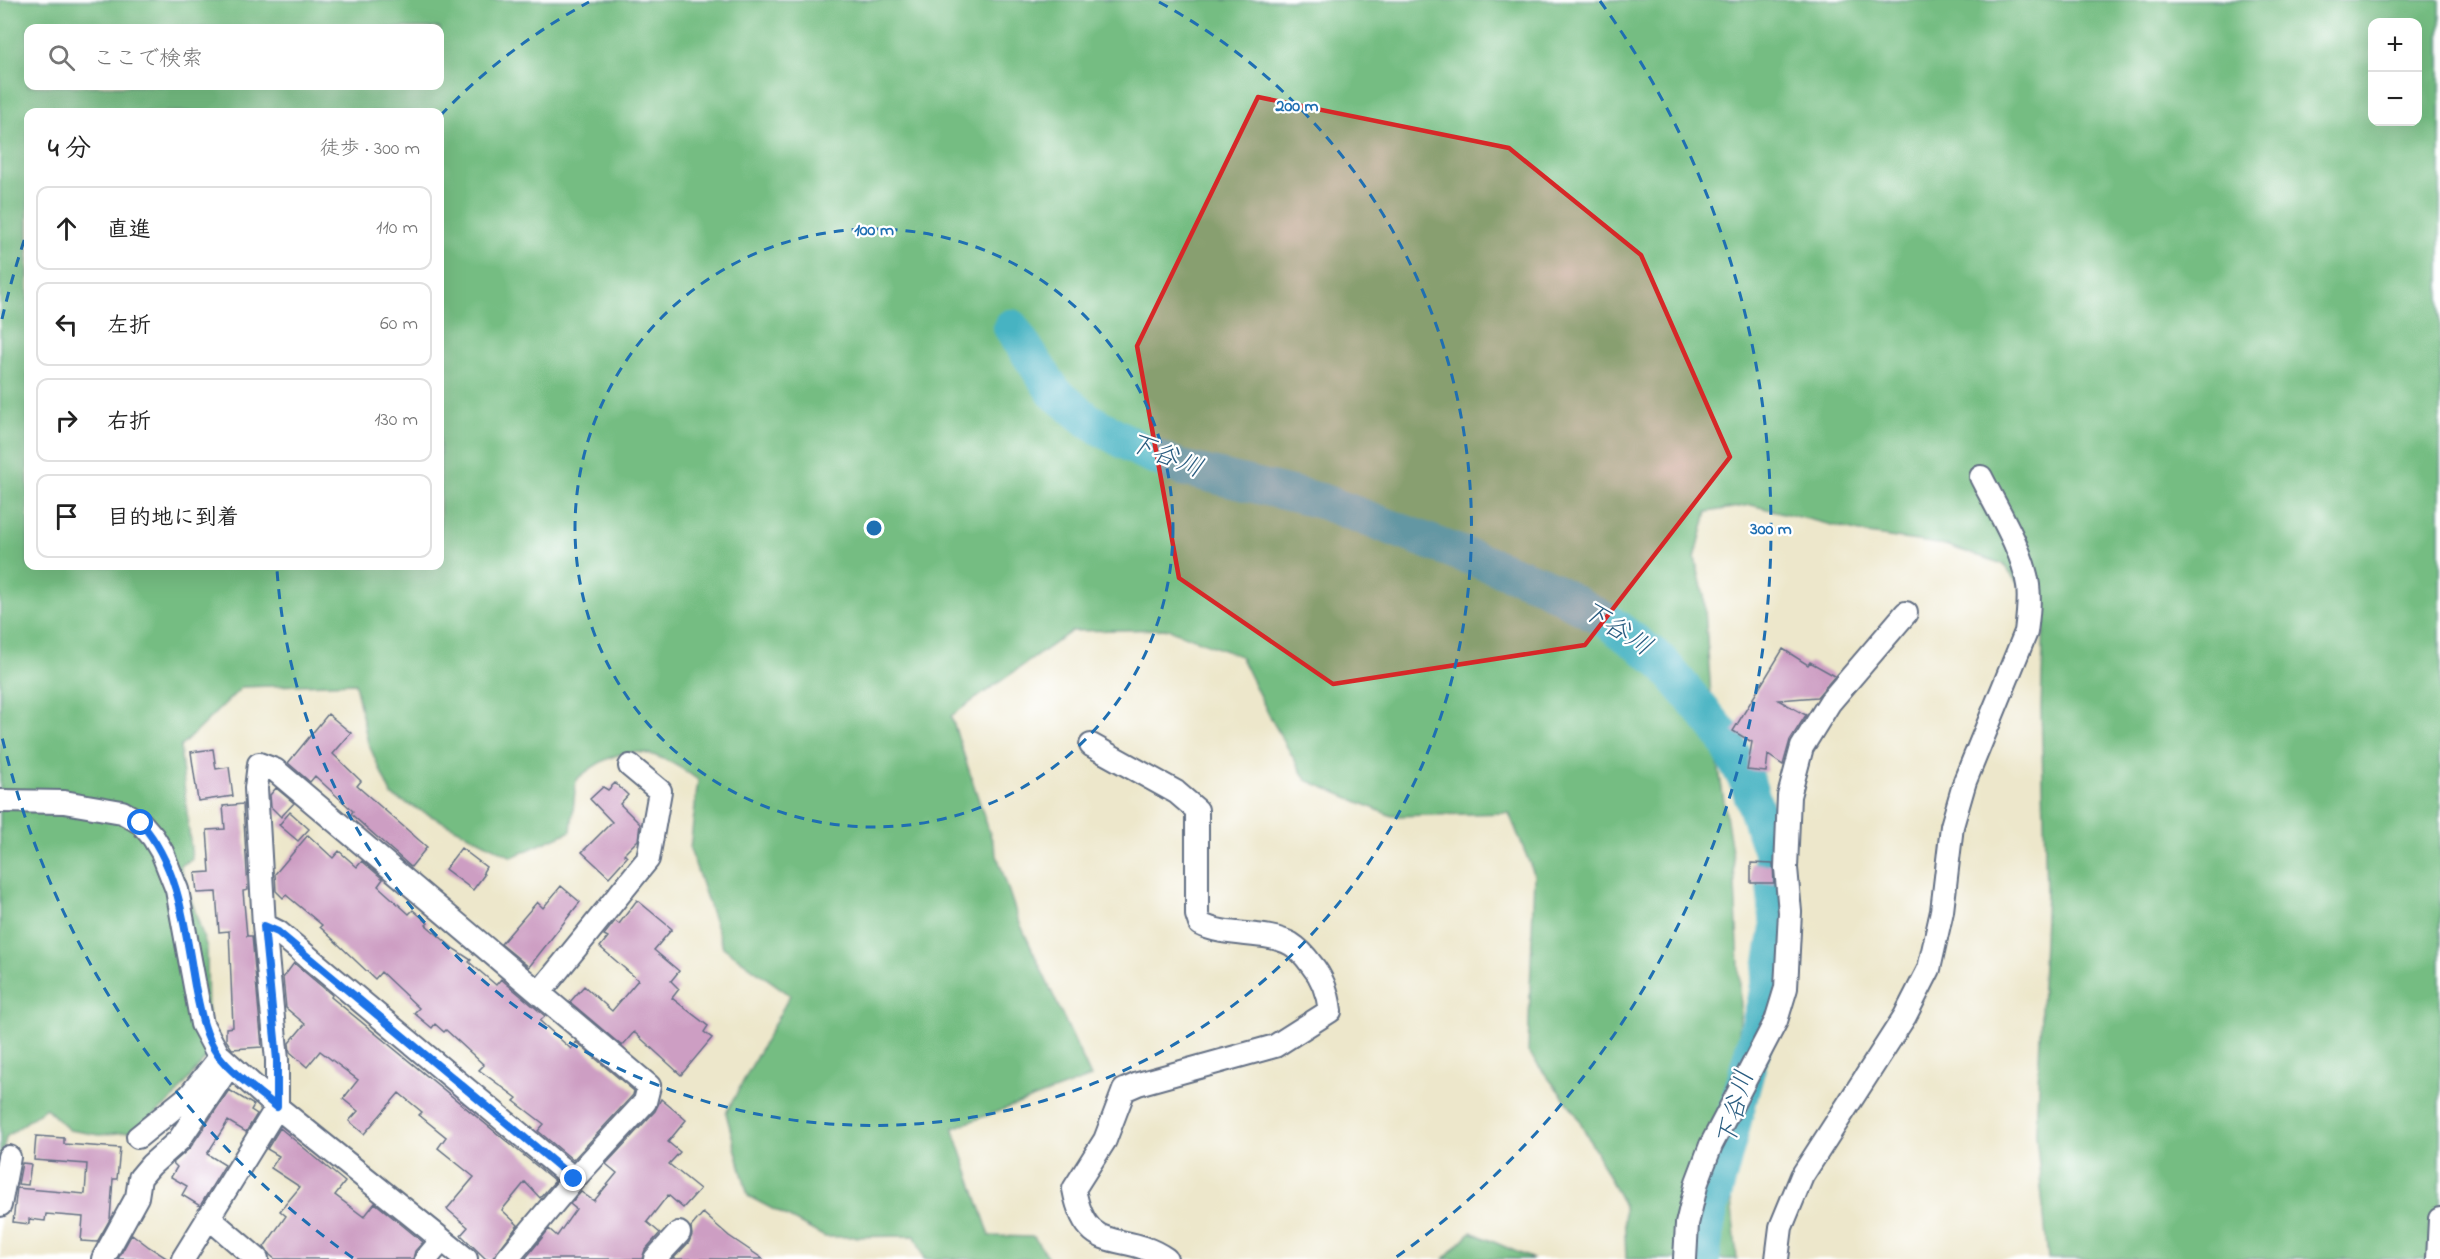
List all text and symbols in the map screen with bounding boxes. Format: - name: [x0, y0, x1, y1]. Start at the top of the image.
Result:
- map controls: [2368, 18, 2422, 126]
- button: +: [2368, 18, 2422, 72]
- search box: [24, 24, 444, 90]
- icon: search: [45, 41, 78, 74]
- text: ここで検索: [93, 44, 203, 76]
- button: −: [2368, 72, 2422, 126]
- text: 200 m: [1275, 94, 1319, 120]
- text: 4 分: [48, 131, 91, 169]
- text: 徒歩 · 300 m: [320, 135, 420, 164]
- icon: ahead: [50, 212, 83, 245]
- text: 110 m: [376, 214, 418, 243]
- text: 直進: [107, 215, 151, 247]
- text: 100 m: [854, 218, 894, 244]
- icon: left: [50, 308, 83, 341]
- text: 60 m: [380, 310, 418, 339]
- text: 左折: [107, 311, 151, 343]
- icon: right: [50, 404, 83, 437]
- text: 130 m: [374, 406, 418, 435]
- text: 右折: [107, 407, 151, 439]
- water label: 下谷川: [1122, 425, 1208, 489]
- icon: arrive: [50, 500, 83, 533]
- text: 目的地に到着: [107, 503, 239, 535]
- text: 300 m: [1749, 517, 1792, 543]
- centre of rings: [864, 518, 884, 538]
- water label: 下谷川: [1573, 593, 1659, 667]
- route start: [127, 809, 153, 835]
- water label: 下谷川: [1709, 1066, 1765, 1152]
- route end: [560, 1165, 586, 1191]

